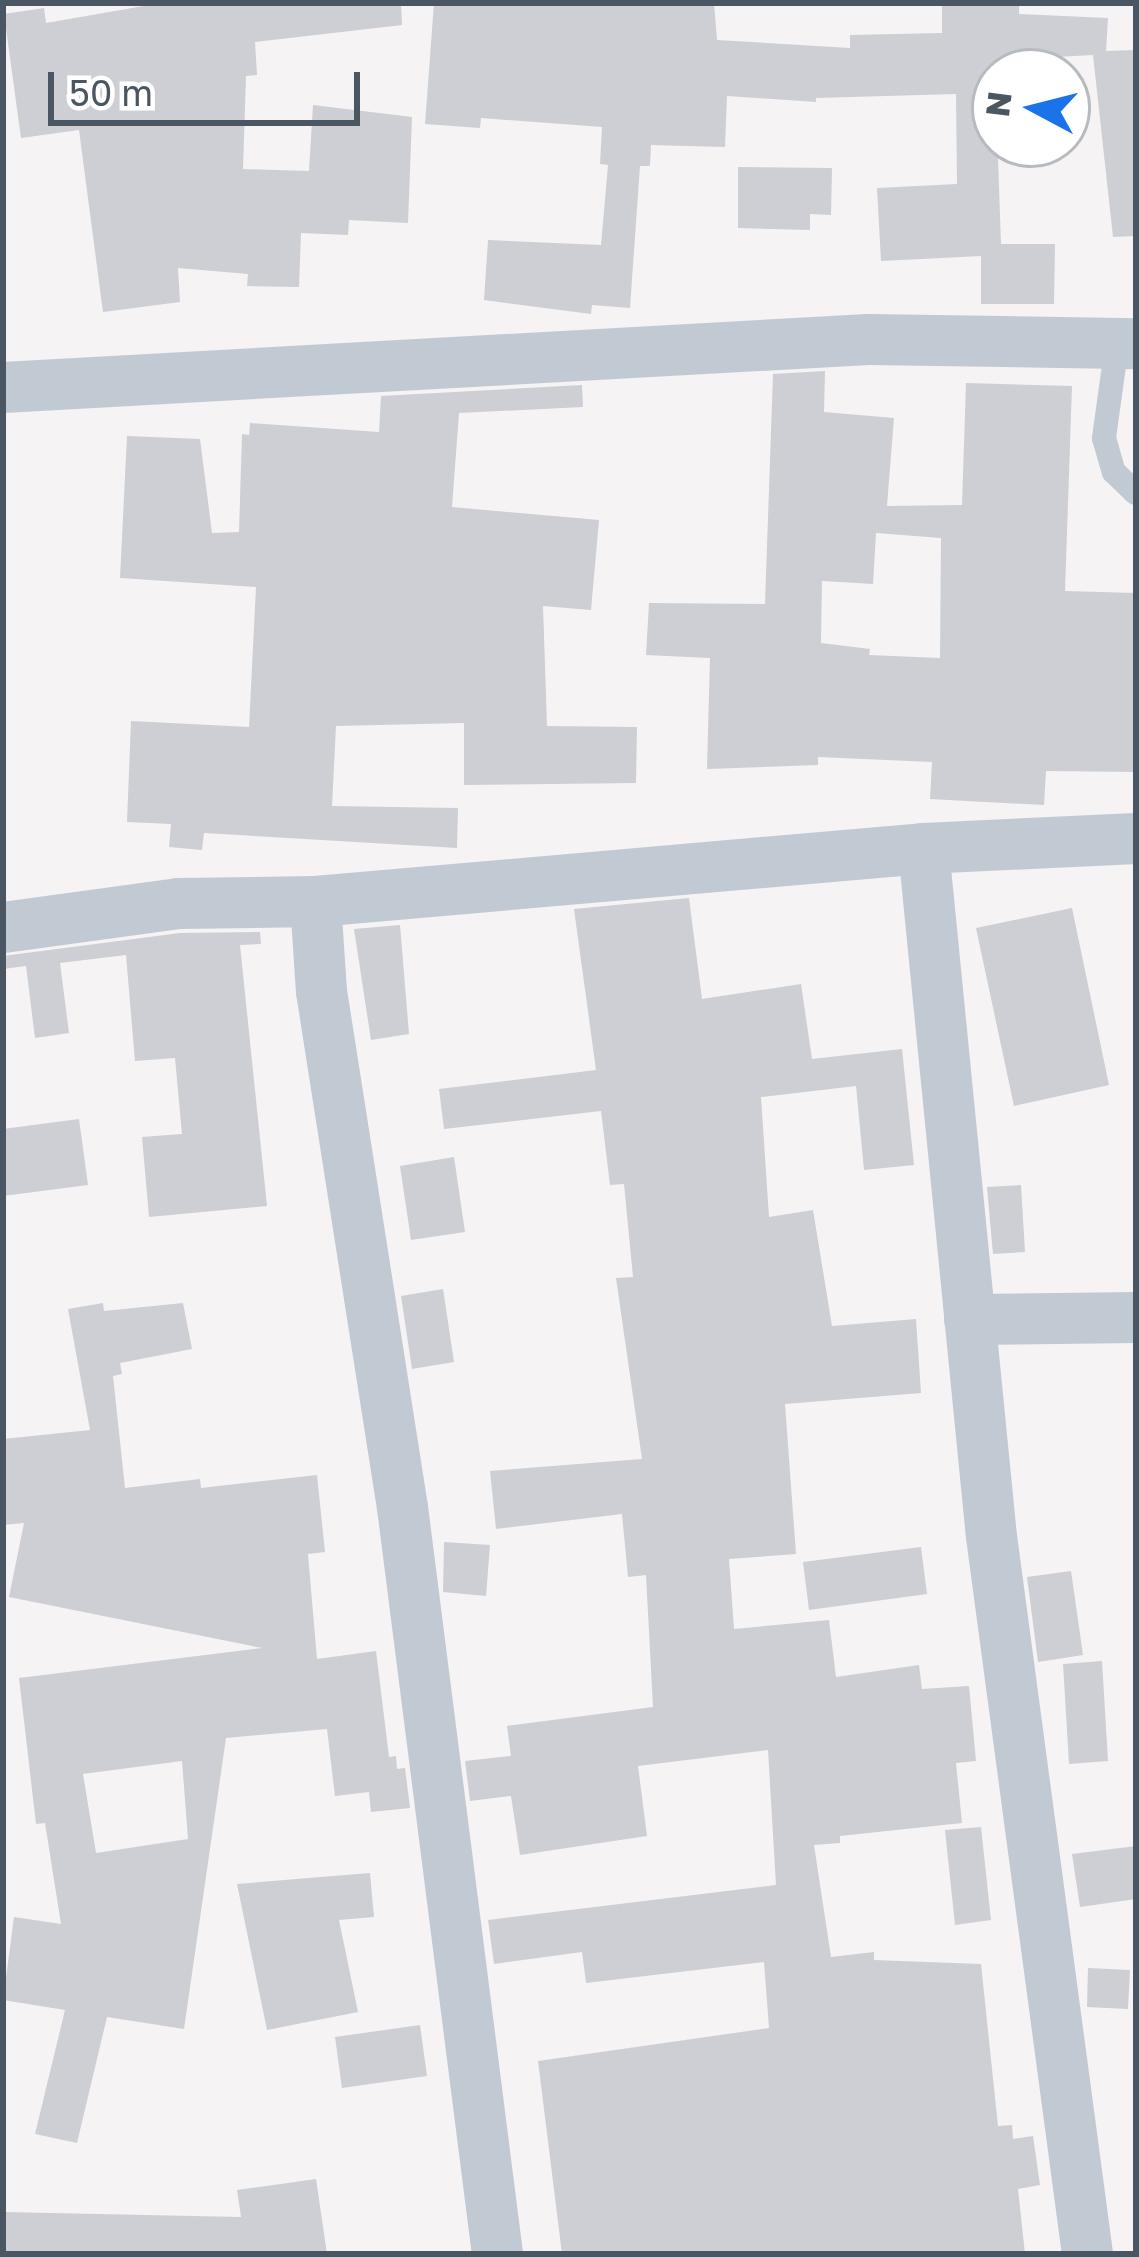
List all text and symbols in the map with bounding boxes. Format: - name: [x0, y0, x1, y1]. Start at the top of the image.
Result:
- scale bar: [54, 48, 366, 122]
- north arrow: [971, 48, 1091, 168]
- text: 50 m: [69, 71, 153, 114]
- text: N: [977, 89, 1019, 119]

